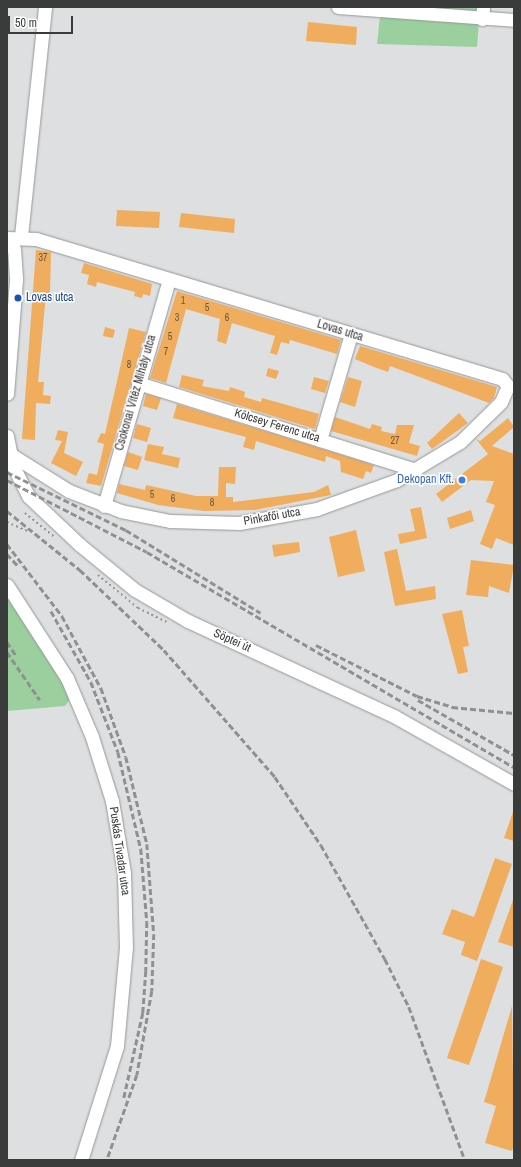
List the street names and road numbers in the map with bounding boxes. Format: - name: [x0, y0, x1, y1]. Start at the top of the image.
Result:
- street label: Lovas utca: [315, 317, 365, 345]
- street label: Csokonai Vitéz Mihály utca: [113, 334, 159, 452]
- street label: Kölcsey Ferenc utca: [232, 406, 322, 446]
- street label: Pinkafői utca: [242, 505, 302, 529]
- street label: Söptei út: [211, 626, 253, 656]
- street label: Puskás Tivadar utca: [106, 806, 132, 896]

